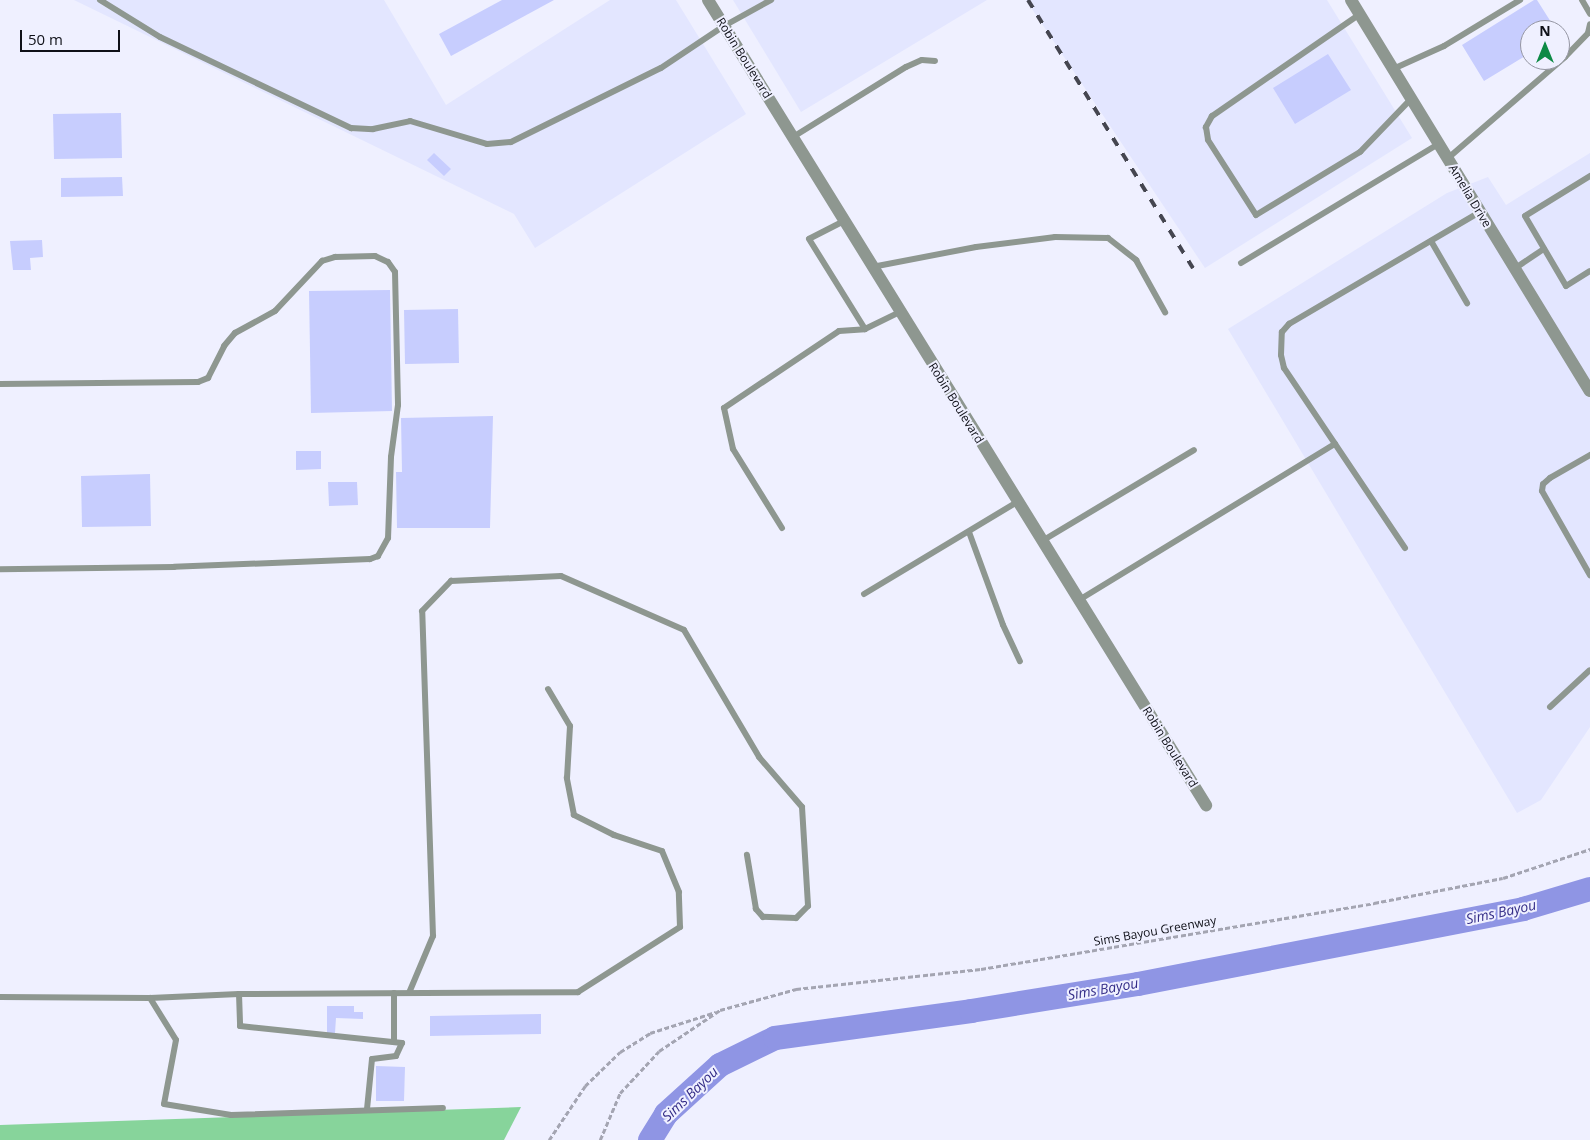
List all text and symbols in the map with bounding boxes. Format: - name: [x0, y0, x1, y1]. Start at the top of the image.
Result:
- street label: Robin Boulevard: [713, 15, 775, 101]
- scale bar: [22, 20, 122, 52]
- north arrow: [1520, 20, 1570, 70]
- text: N: [1539, 21, 1551, 40]
- text: 50 m: [28, 29, 63, 49]
- street label: Amelia Drive: [1446, 162, 1494, 230]
- street label: Robin Boulevard: [925, 360, 987, 446]
- street label: Robin Boulevard: [1139, 704, 1201, 790]
- water label: Sims Bayou: [1464, 896, 1538, 928]
- street label: Sims Bayou Greenway: [1093, 913, 1217, 949]
- water label: Sims Bayou: [1066, 975, 1140, 1003]
- water label: Sims Bayou: [659, 1063, 721, 1125]

